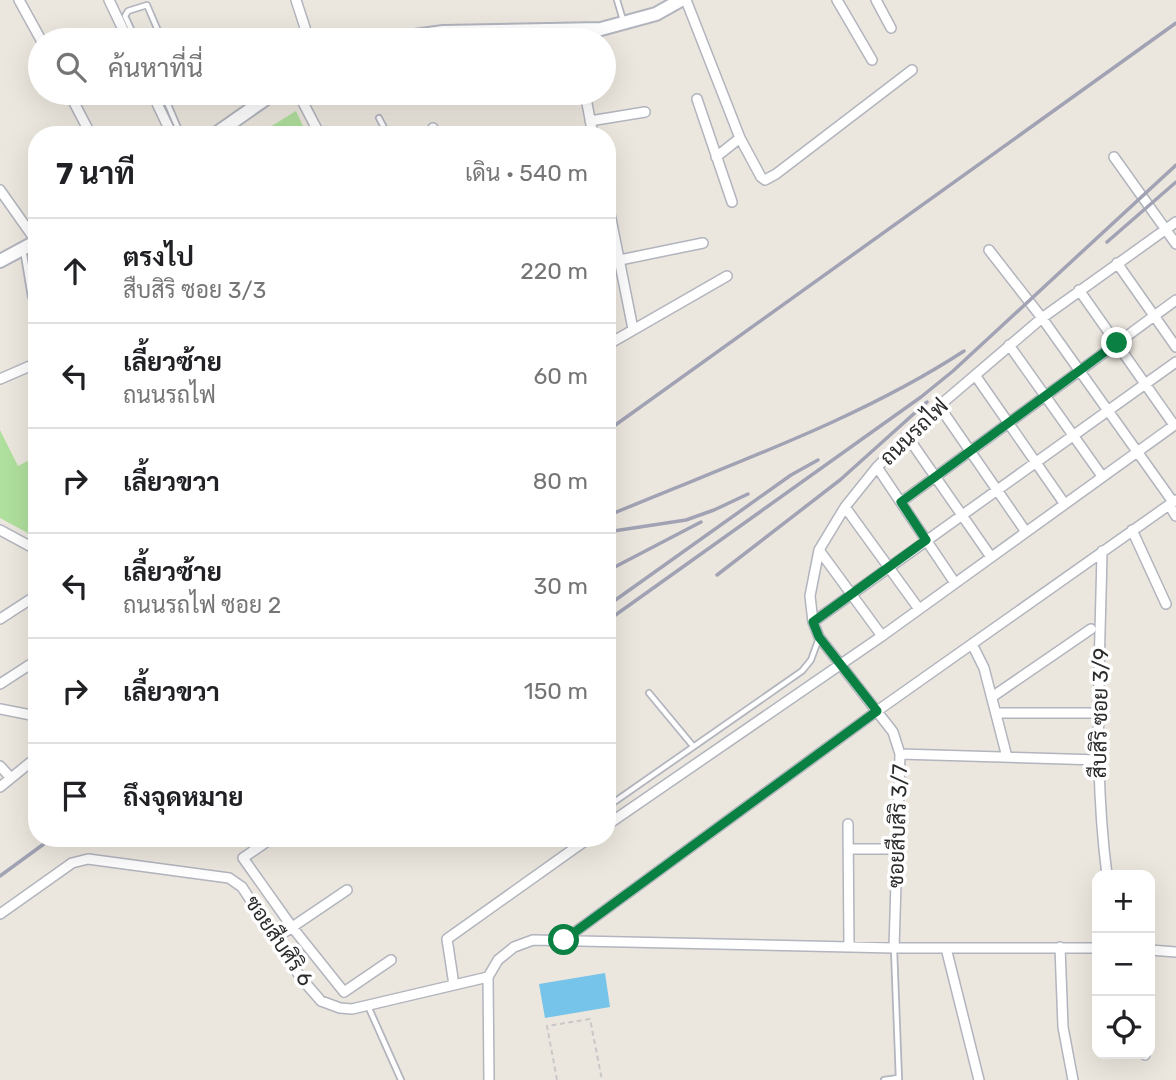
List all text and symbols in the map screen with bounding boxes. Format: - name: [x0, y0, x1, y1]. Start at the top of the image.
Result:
- search box: [28, 28, 616, 105]
- icon: search: [52, 48, 90, 86]
- text: ค้นหาที่นี่: [108, 53, 203, 84]
- text: 7 นาที: [56, 156, 135, 192]
- text: เดิน · 540 m: [465, 159, 588, 187]
- text: ตรงไป: [123, 242, 194, 273]
- icon: ahead: [56, 252, 94, 290]
- text: 220 m: [520, 257, 588, 285]
- text: สืบสิริ ซอย 3/3: [123, 276, 266, 304]
- route end: [1101, 327, 1132, 358]
- text: เลี้ยวซ้าย: [123, 347, 222, 378]
- icon: left: [56, 357, 94, 395]
- text: 60 m: [533, 362, 588, 390]
- text: ถนนรถไฟ: [123, 381, 216, 409]
- street label: ถนนรถไฟ: [875, 393, 953, 470]
- icon: right: [56, 462, 94, 500]
- text: เลี้ยวขวา: [123, 467, 220, 498]
- text: 80 m: [533, 467, 588, 495]
- text: เลี้ยวซ้าย: [123, 557, 222, 588]
- icon: left: [56, 567, 94, 605]
- text: 30 m: [533, 572, 588, 600]
- text: ถนนรถไฟ ซอย 2: [123, 591, 281, 619]
- street label: สืบสิริ ซอย 3/9: [1085, 647, 1113, 779]
- icon: right: [56, 672, 94, 710]
- text: เลี้ยวขวา: [123, 677, 220, 708]
- text: 150 m: [524, 677, 588, 705]
- street label: ซอยสืบสิริ 3/7: [882, 763, 912, 888]
- icon: arrive: [56, 777, 94, 815]
- text: ถึงจุดหมาย: [123, 782, 244, 813]
- map controls: [1092, 870, 1155, 1059]
- button: +: [1092, 870, 1155, 933]
- street label: ซอยสืบศิริ 6: [240, 890, 320, 991]
- route start: [548, 924, 579, 955]
- button: −: [1092, 933, 1155, 996]
- button: locate: [1092, 996, 1155, 1059]

